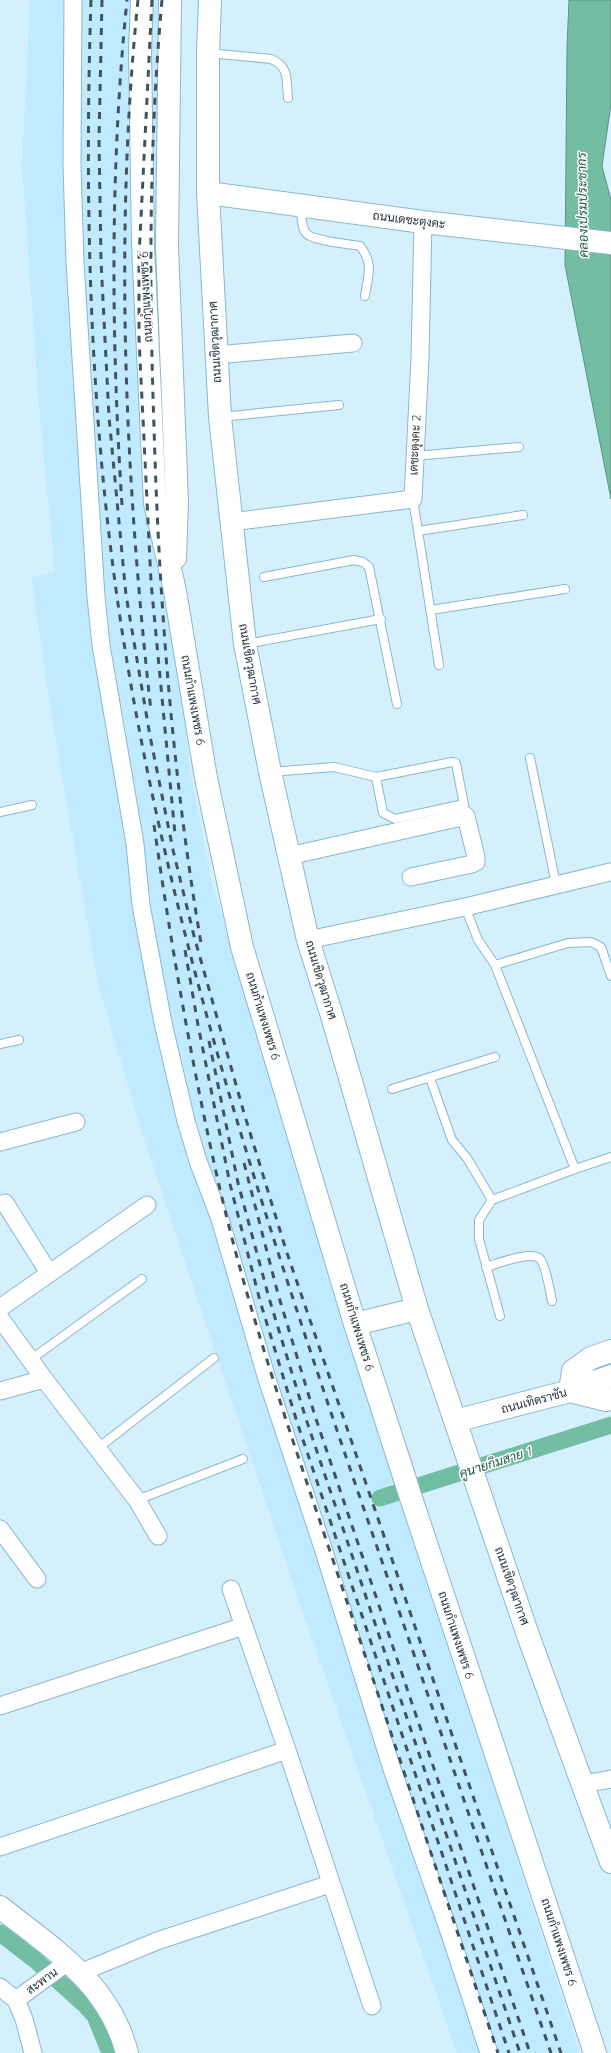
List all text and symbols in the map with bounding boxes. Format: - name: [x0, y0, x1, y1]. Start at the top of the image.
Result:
- water label: คลองเปรมประชากร: [573, 151, 591, 258]
- street label: ถนนเดชะตุงคะ: [372, 208, 446, 233]
- street label: ถนนกำแพงเพชร 6: [136, 251, 155, 343]
- street label: ถนนเชิดวุฒากาศ: [205, 300, 226, 383]
- street label: เดชะตุงคะ 2: [405, 414, 426, 476]
- street label: ถนนเชิดวุฒากาศ: [234, 622, 265, 706]
- street label: ถนนกำแพงเพชร 6: [178, 654, 209, 747]
- street label: ถนนเชิดวุฒากาศ: [300, 938, 341, 1022]
- street label: ถนนกำแพงเพชร 6: [243, 970, 284, 1062]
- street label: ถนนกำแพงเพชร 6: [337, 1281, 378, 1373]
- street label: ถนนเทิดราชัน: [499, 1384, 569, 1416]
- water label: คูนายกิมสาย 1: [457, 1442, 535, 1483]
- street label: ถนนเชิดวุฒากาศ: [490, 1545, 533, 1628]
- street label: ถนนกำแพงเพชร 6: [435, 1589, 478, 1681]
- street label: ถนนกำแพงเพชร 6: [538, 1896, 581, 1988]
- street label: สะพาน: [23, 1964, 61, 1997]

